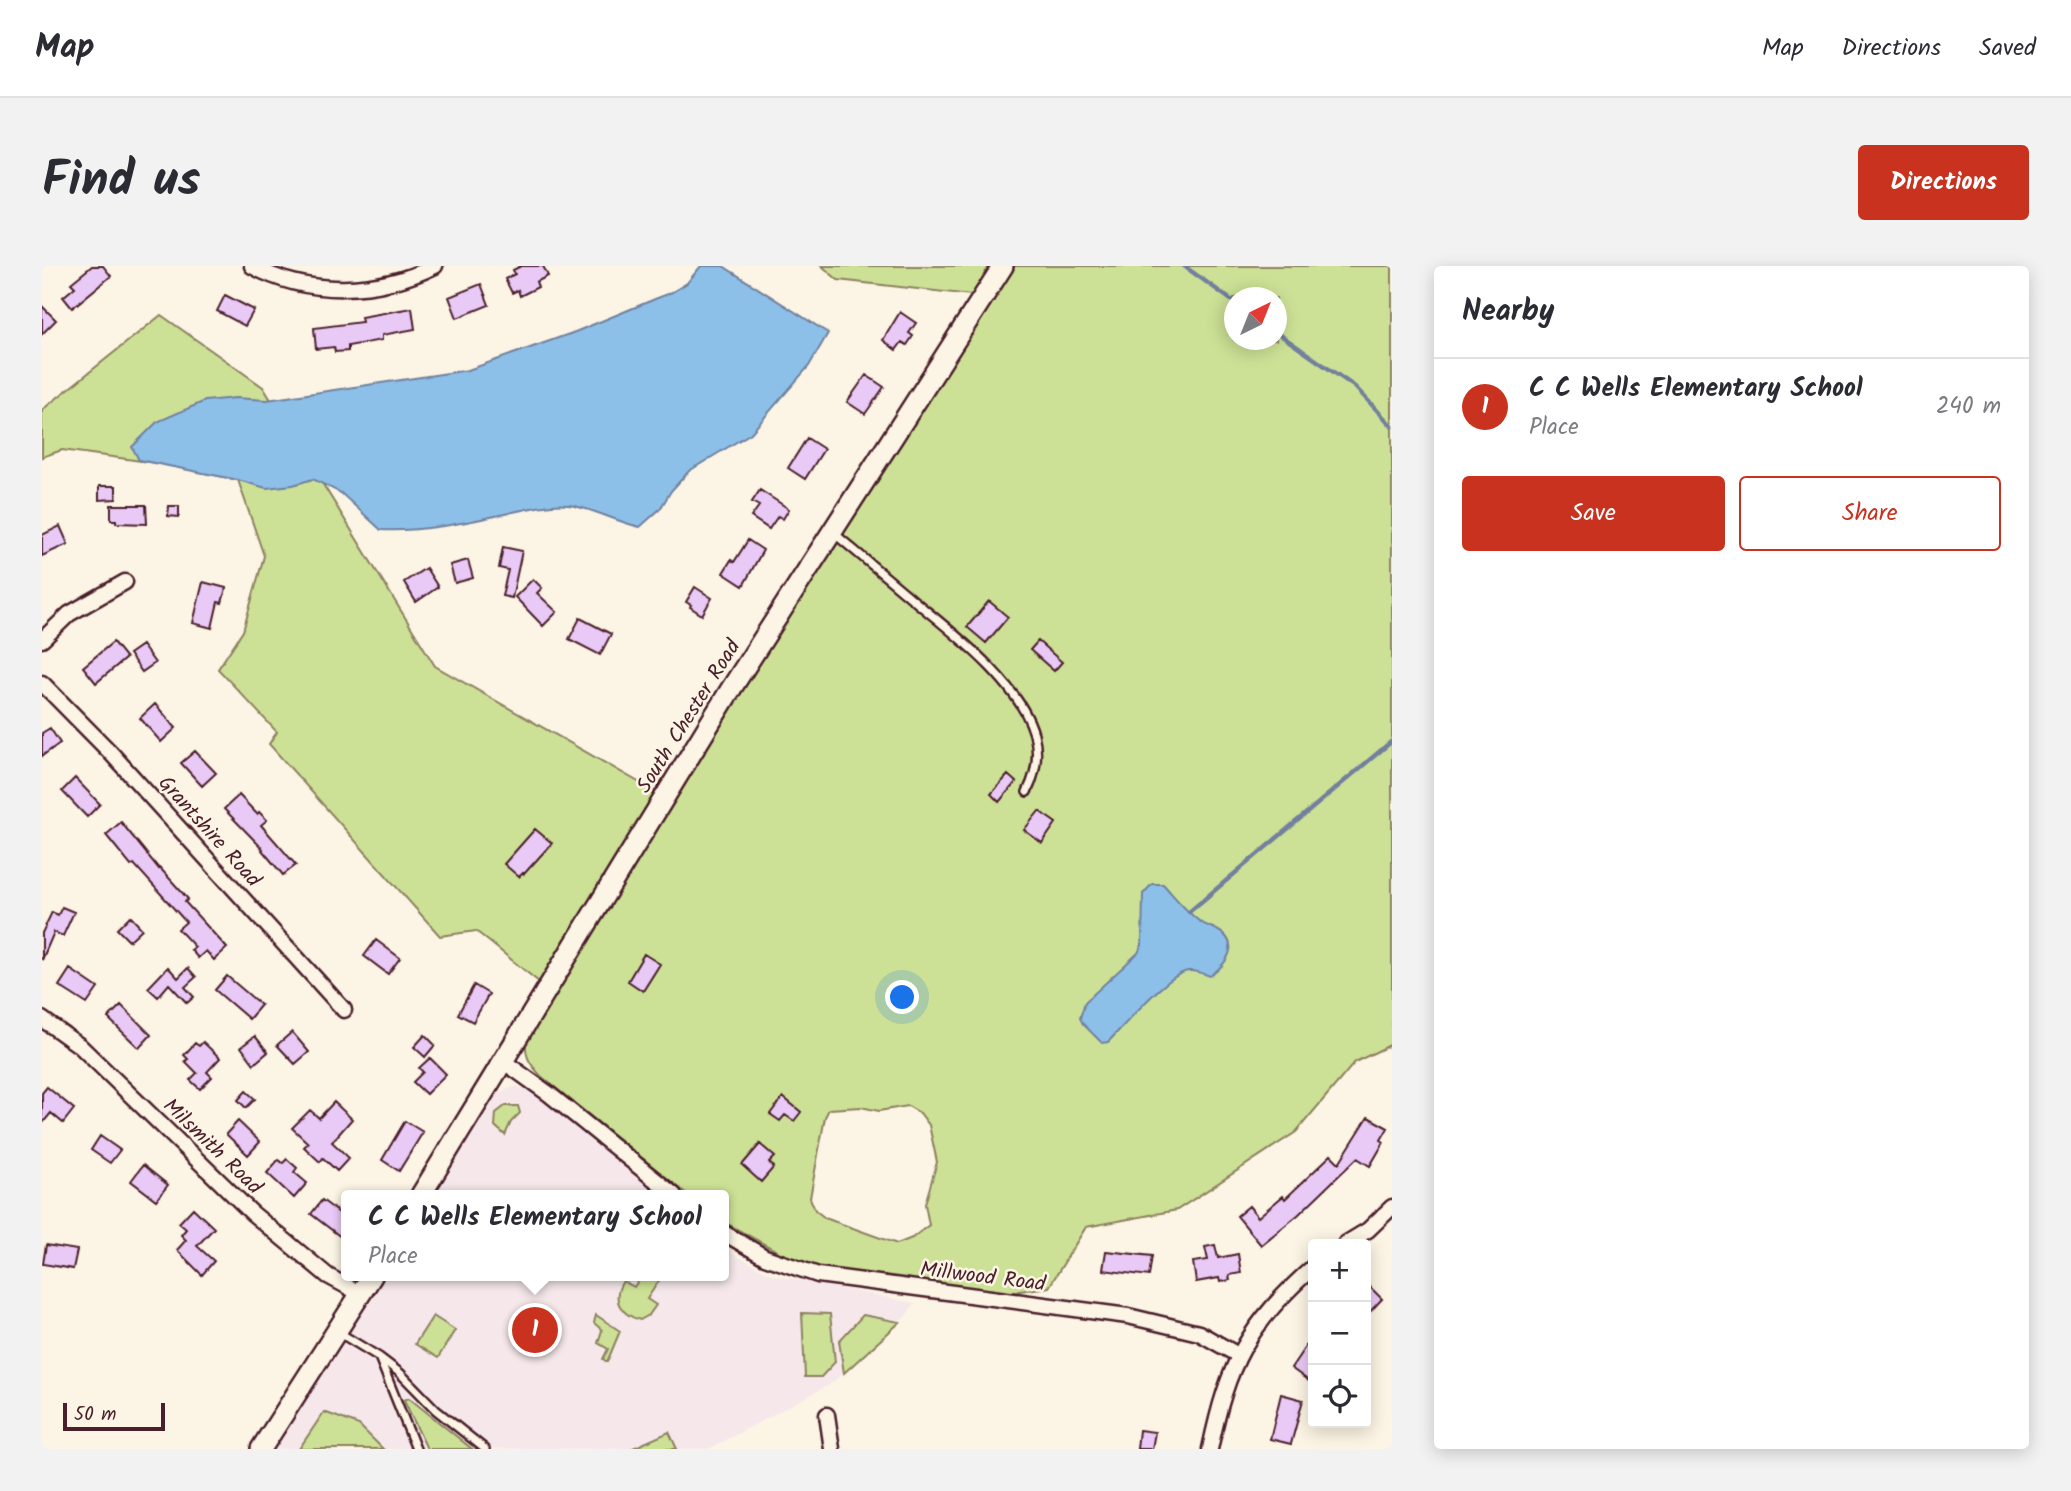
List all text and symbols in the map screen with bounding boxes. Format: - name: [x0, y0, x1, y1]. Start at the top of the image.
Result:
- text: Map: [35, 22, 95, 75]
- text: Map: [1762, 29, 1804, 68]
- text: Directions: [1842, 29, 1941, 68]
- text: Saved: [1979, 29, 2036, 68]
- text: Find us: [42, 143, 200, 221]
- button: Directions: [1858, 145, 2029, 220]
- north arrow: [1224, 287, 1287, 350]
- text: Nearby: [1462, 288, 1554, 336]
- text: C C Wells Elementary School: [1529, 368, 1863, 410]
- text: 1: [1482, 389, 1488, 425]
- text: 240 m: [1936, 389, 2001, 425]
- text: Place: [1529, 410, 1579, 446]
- button: Save: [1462, 476, 1725, 551]
- button: Share: [1739, 476, 2001, 551]
- street label: South Chester Road: [629, 633, 750, 800]
- street label: Grantshire Road: [149, 769, 269, 896]
- your location: [885, 980, 919, 1014]
- street label: Milsmith Road: [155, 1091, 270, 1204]
- popup: [341, 1190, 729, 1281]
- text: C C Wells Elementary School: [368, 1197, 702, 1239]
- text: Place: [368, 1239, 418, 1275]
- map controls: [1308, 1239, 1371, 1428]
- button: +: [1308, 1239, 1371, 1302]
- street label: Millwood Road: [918, 1253, 1048, 1302]
- button: −: [1308, 1302, 1371, 1365]
- pin: 1: [512, 1304, 558, 1356]
- button: locate: [1308, 1365, 1371, 1428]
- scale bar: [63, 1400, 164, 1432]
- text: 50 m: [74, 1400, 116, 1430]

